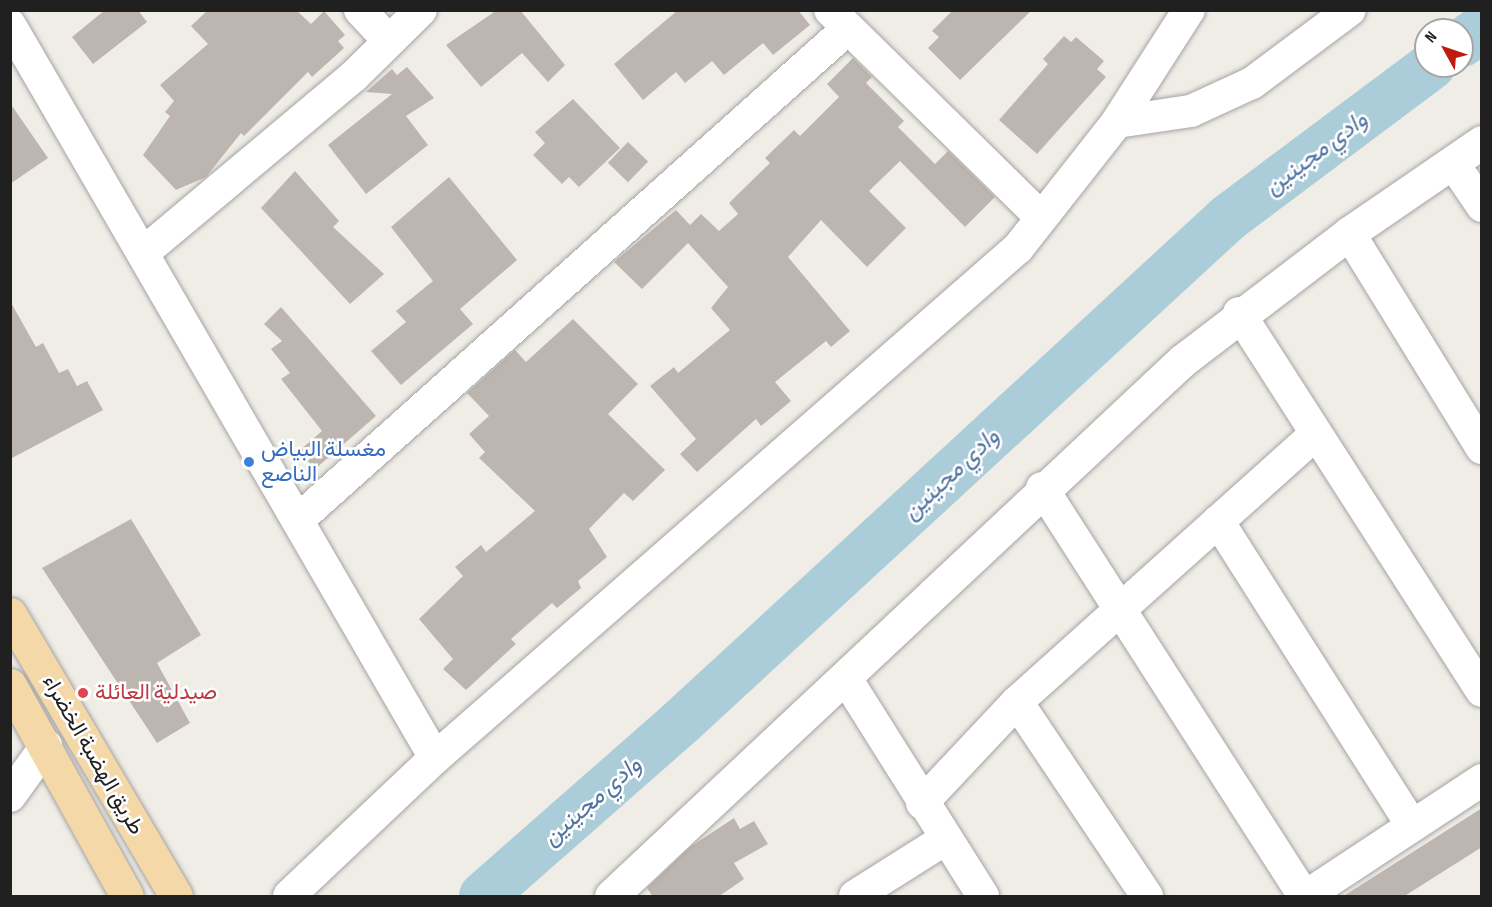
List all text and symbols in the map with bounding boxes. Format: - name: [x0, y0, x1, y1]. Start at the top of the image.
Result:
- north arrow: [1414, 18, 1474, 78]
- text: N: [1421, 28, 1441, 47]
- water label: وادي مجينين: [1259, 105, 1373, 201]
- water label: وادي مجينين: [897, 422, 1005, 526]
- place label: مغسلة البياض الناصع: [261, 436, 386, 488]
- marker: مغسلة البياض الناصع: [242, 455, 256, 469]
- street label: طريق الهضبة الخضراء: [36, 670, 150, 840]
- place label: صيدلية العائلة: [95, 680, 217, 706]
- marker: صيدلية العائلة: [76, 686, 90, 700]
- water label: وادي مجينين: [537, 750, 647, 852]

